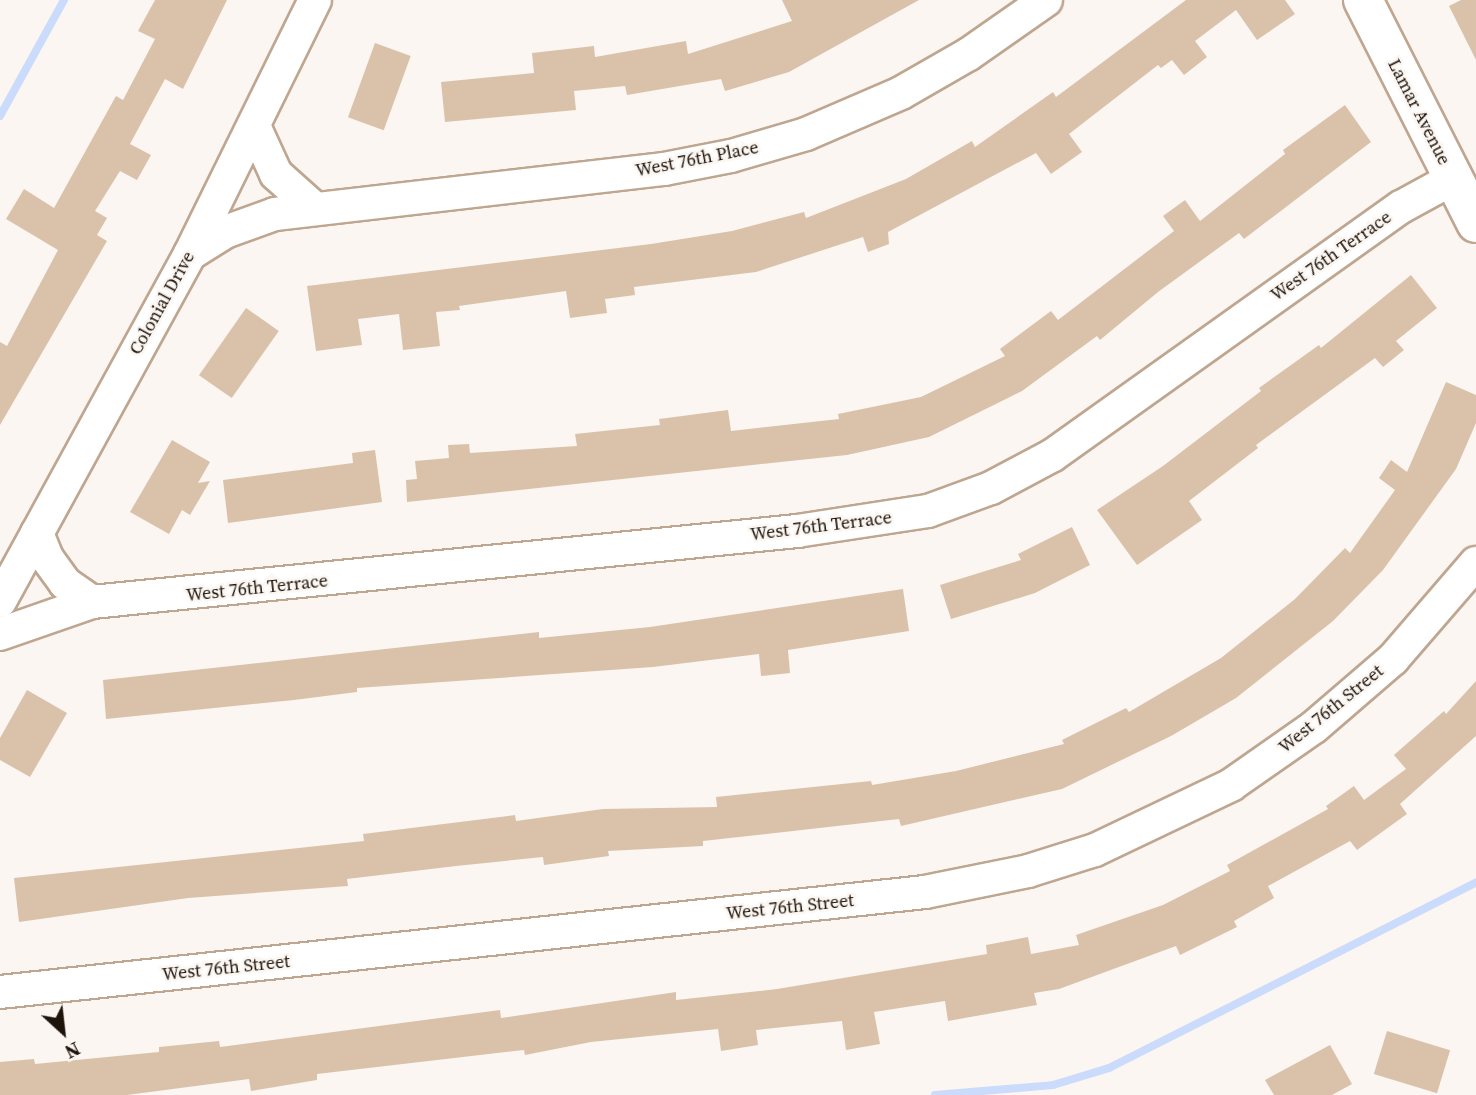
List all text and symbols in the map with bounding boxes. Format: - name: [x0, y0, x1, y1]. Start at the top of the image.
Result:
- street label: Lamar Avenue: [1383, 55, 1455, 169]
- street label: West 76th Place: [634, 136, 760, 182]
- street label: West 76th Terrace: [1266, 206, 1396, 306]
- street label: Colonial Drive: [125, 248, 199, 358]
- street label: West 76th Terrace: [749, 507, 893, 545]
- street label: West 76th Terrace: [185, 570, 329, 606]
- street label: West 76th Street: [1274, 660, 1388, 758]
- street label: West 76th Street: [725, 890, 855, 924]
- street label: West 76th Street: [161, 951, 291, 985]
- north arrow: [28, 997, 98, 1067]
- text: N: [60, 1036, 85, 1065]

